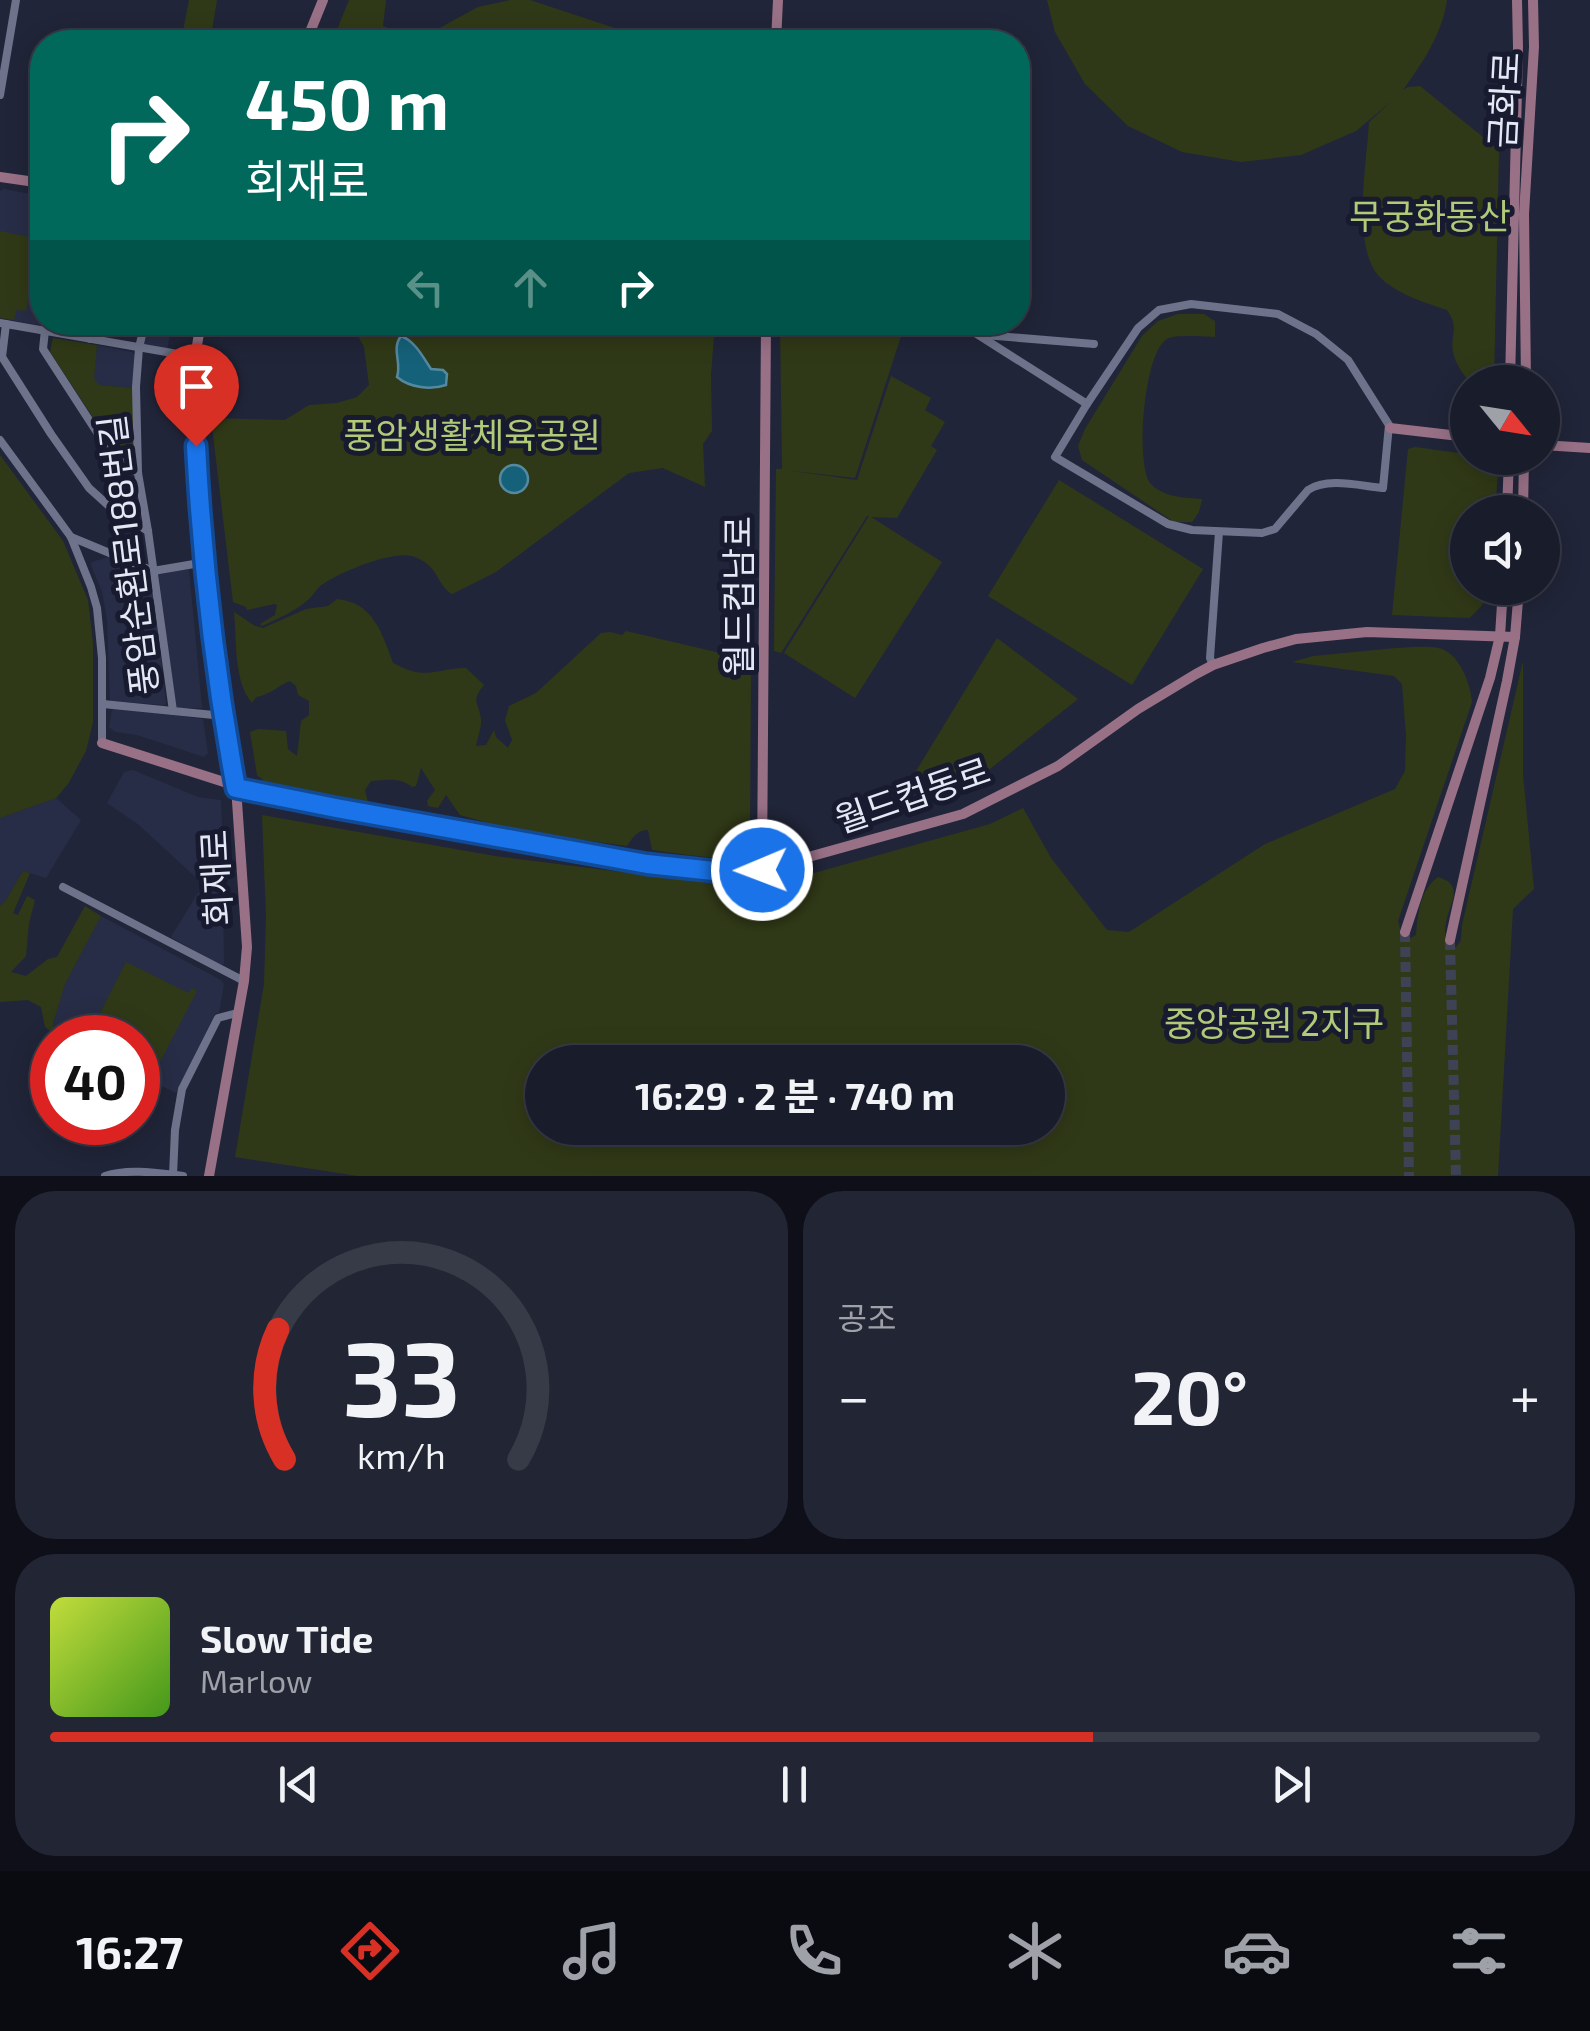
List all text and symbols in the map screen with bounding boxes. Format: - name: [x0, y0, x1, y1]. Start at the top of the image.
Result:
- street label: 금화로: [1480, 51, 1526, 149]
- text: 450 m: [245, 60, 449, 144]
- icon: right: [80, 70, 210, 200]
- text: 회재로: [245, 152, 369, 206]
- park label: 무궁화동산: [1349, 194, 1511, 236]
- icon: left: [398, 260, 453, 315]
- icon: ahead: [503, 260, 558, 315]
- icon: right: [608, 260, 663, 315]
- pin: [154, 344, 239, 447]
- icon: arrive: [169, 359, 224, 414]
- north arrow: [1450, 365, 1560, 475]
- map controls: [1450, 365, 1560, 605]
- street label: 풍암순환로188번길: [89, 413, 165, 697]
- park label: 풍암생활체육공원: [343, 413, 601, 455]
- button: sound: [1450, 495, 1560, 605]
- street label: 월드컵남로: [716, 515, 758, 677]
- street label: 월드컵동로: [829, 748, 995, 840]
- position arrow: [710, 818, 814, 922]
- street label: 회재로: [192, 829, 238, 927]
- park label: 중앙공원 2지구: [1164, 1001, 1384, 1043]
- speed limit sign: 40: [30, 1015, 160, 1145]
- text: 16:29 · 2 분 · 740 m: [635, 1072, 955, 1118]
- text: 공조: [838, 1298, 896, 1336]
- text: 33: [342, 1313, 460, 1438]
- text: 20°: [1131, 1350, 1248, 1440]
- text: −: [838, 1362, 870, 1428]
- text: +: [1510, 1362, 1540, 1428]
- text: km/h: [357, 1433, 446, 1476]
- text: Slow Tide: [200, 1615, 373, 1661]
- text: Marlow: [200, 1661, 312, 1699]
- icon: previous: [271, 1757, 326, 1812]
- icon: pause: [767, 1757, 822, 1812]
- icon: next: [1264, 1757, 1319, 1812]
- icon: directions: [335, 1916, 405, 1986]
- icon: music: [557, 1916, 627, 1986]
- icon: phone: [779, 1916, 849, 1986]
- icon: climate: [1000, 1916, 1070, 1986]
- icon: car: [1222, 1916, 1292, 1986]
- icon: filters: [1444, 1916, 1514, 1986]
- text: 16:27: [76, 1924, 183, 1978]

